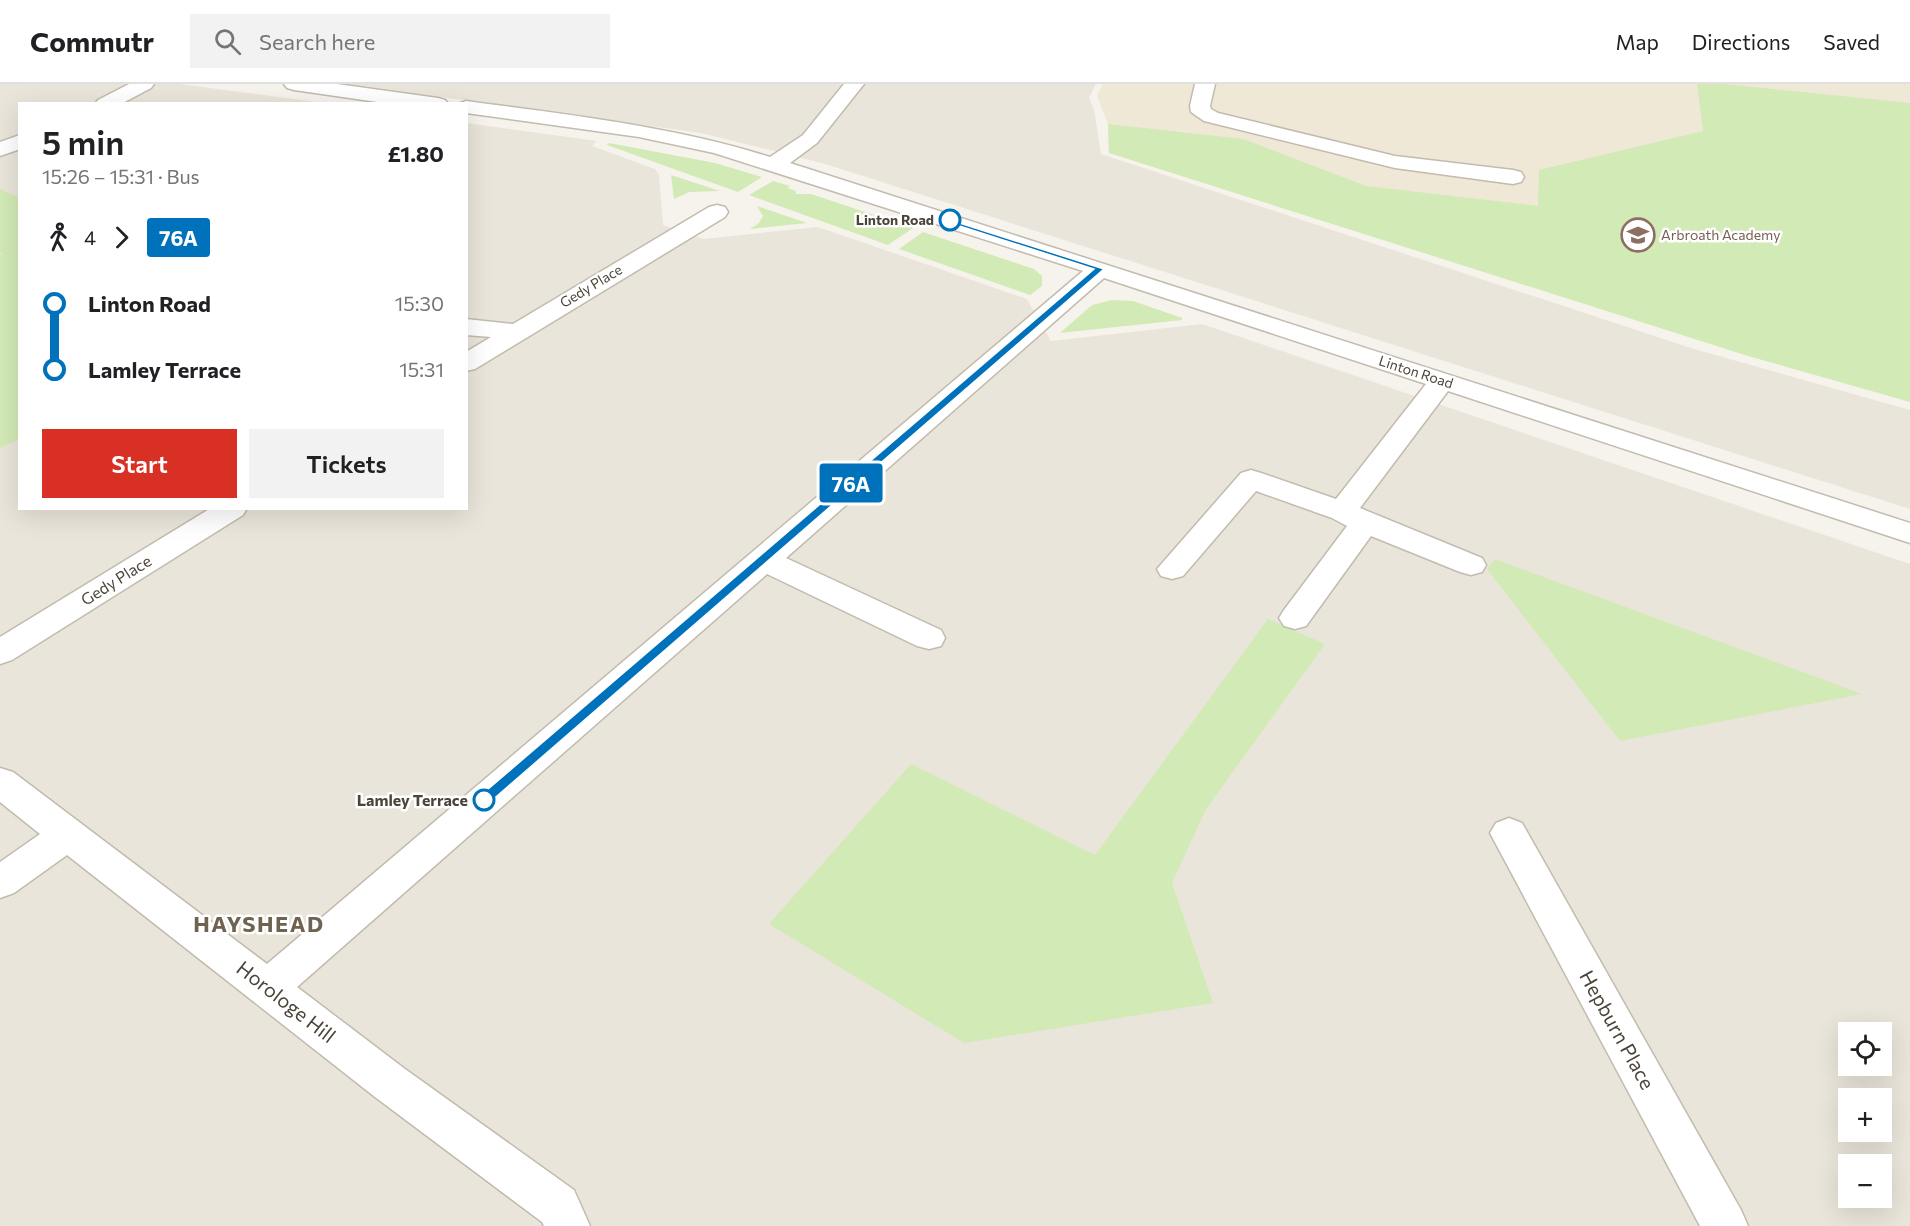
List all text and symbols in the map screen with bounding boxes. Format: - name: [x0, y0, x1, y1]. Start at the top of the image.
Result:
- search box: [190, 14, 610, 68]
- text: Commutr: [30, 24, 154, 58]
- icon: search: [211, 25, 244, 58]
- text: Search here: [259, 28, 375, 55]
- text: Map: [1616, 29, 1659, 54]
- text: Directions: [1692, 29, 1790, 54]
- text: Saved: [1823, 29, 1880, 54]
- text: 5 min: [42, 121, 124, 162]
- text: £1.80: [387, 140, 444, 167]
- text: 15:26 – 15:31 · Bus: [42, 164, 200, 188]
- marker: Linton Road: [939, 209, 961, 231]
- place label: Linton Road: [856, 211, 934, 228]
- school or university icon: Arbroath Academy: [1620, 217, 1656, 253]
- icon: walk: [42, 221, 75, 254]
- icon: forward: [105, 221, 138, 254]
- text: 4: [84, 225, 96, 249]
- text: 76A: [159, 225, 198, 250]
- place label: Arbroath Academy: [1661, 226, 1780, 243]
- street label: Gedy Place: [557, 260, 625, 311]
- text: Linton Road: [88, 290, 211, 317]
- text: 15:30: [395, 291, 444, 315]
- street label: Linton Road: [1377, 352, 1455, 392]
- text: Lamley Terrace: [88, 356, 241, 383]
- text: 15:31: [399, 357, 444, 381]
- button: Start: [42, 429, 237, 498]
- button: Tickets: [249, 429, 444, 498]
- line badge: 76A: [816, 464, 886, 502]
- text: 76A: [832, 471, 870, 496]
- street label: Gedy Place: [77, 550, 155, 609]
- marker: Lamley Terrace: [473, 789, 495, 811]
- place label: Lamley Terrace: [357, 790, 468, 809]
- district label: HAYSHEAD: [193, 910, 325, 937]
- street label: Horologe Hill: [232, 955, 341, 1047]
- street label: Hepburn Place: [1575, 966, 1660, 1093]
- map controls: [1838, 1022, 1892, 1208]
- button: locate: [1838, 1022, 1892, 1076]
- button: +: [1838, 1088, 1892, 1142]
- button: −: [1838, 1154, 1892, 1208]

